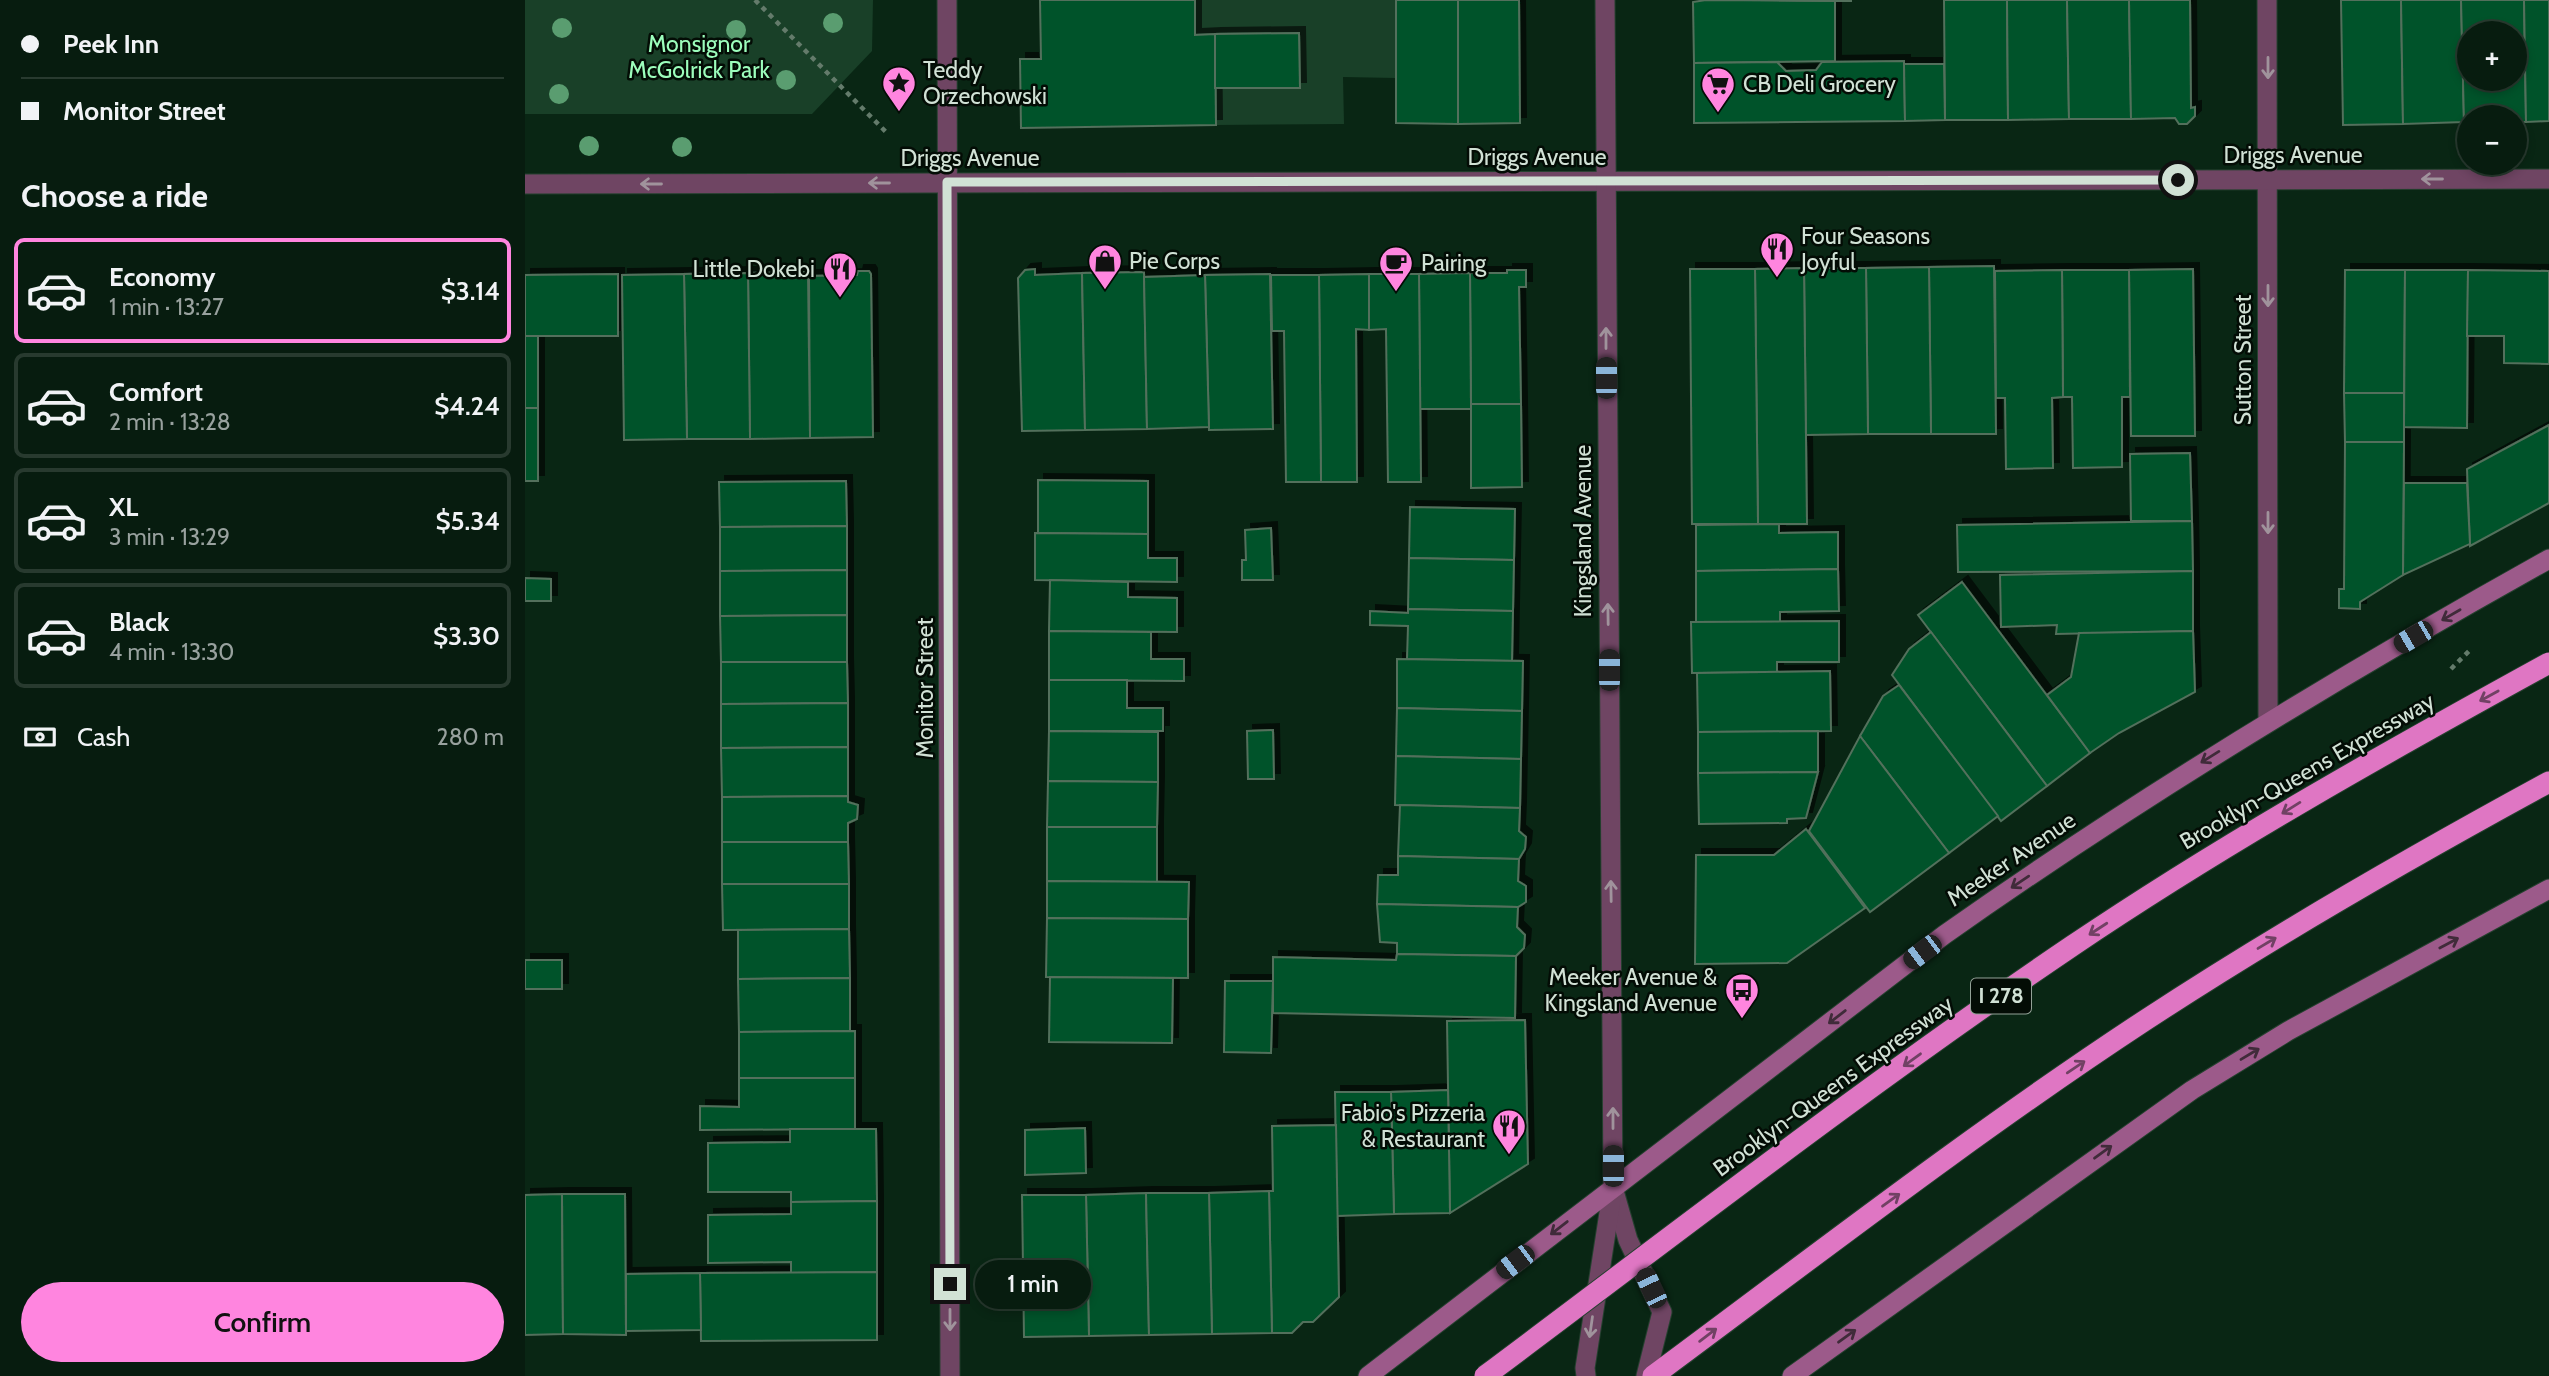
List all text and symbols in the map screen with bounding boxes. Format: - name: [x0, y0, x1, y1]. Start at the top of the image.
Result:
- map controls: [2457, 21, 2527, 175]
- button: +: [2457, 21, 2527, 91]
- text: Peek Inn: [63, 28, 159, 60]
- park label: Monsignor McGolrick Park: [628, 30, 770, 84]
- place label: Teddy Orzechowski: [923, 56, 1047, 110]
- one-way arrow: [2261, 56, 2275, 79]
- place icon: Teddy Orzechowski: [880, 64, 918, 113]
- supermarket icon: CB Deli Grocery: [1699, 65, 1737, 114]
- place label: CB Deli Grocery: [1743, 70, 1896, 98]
- text: Monitor Street: [63, 95, 226, 127]
- button: −: [2457, 105, 2527, 175]
- street label: Driggs Avenue: [2223, 141, 2363, 169]
- street label: Driggs Avenue: [1467, 143, 1607, 171]
- street label: Driggs Avenue: [900, 144, 1040, 172]
- route start: [2162, 164, 2194, 196]
- one-way arrow: [2421, 172, 2444, 186]
- text: Choose a ride: [21, 176, 208, 215]
- one-way arrow: [868, 176, 891, 190]
- one-way arrow: [640, 177, 663, 191]
- place label: Four Seasons Joyful: [1800, 222, 1930, 276]
- restaurant icon: Four Seasons Joyful: [1758, 230, 1796, 279]
- shop icon: Pie Corps: [1086, 242, 1124, 291]
- cafe icon: Pairing: [1377, 244, 1415, 293]
- place label: Pie Corps: [1129, 247, 1220, 275]
- place label: Pairing: [1421, 249, 1487, 277]
- restaurant icon: Little Dokebi: [821, 250, 859, 299]
- place label: Little Dokebi: [692, 255, 815, 283]
- icon: car: [25, 259, 88, 322]
- text: Economy: [109, 261, 215, 293]
- text: $3.14: [441, 275, 500, 307]
- one-way arrow: [2261, 284, 2275, 307]
- text: 1 min · 13:27: [109, 293, 224, 321]
- street label: Sutton Street: [2229, 294, 2257, 425]
- one-way arrow: [1599, 327, 1613, 350]
- car: [1596, 357, 1617, 399]
- icon: car: [25, 374, 88, 437]
- text: Comfort: [109, 376, 203, 408]
- text: $4.24: [434, 390, 500, 422]
- text: 2 min · 13:28: [109, 408, 231, 436]
- street label: Kingsland Avenue: [1569, 445, 1597, 617]
- icon: car: [25, 489, 88, 552]
- text: XL: [109, 491, 138, 523]
- text: $5.34: [435, 505, 500, 537]
- one-way arrow: [2261, 511, 2275, 534]
- text: 3 min · 13:29: [109, 523, 230, 551]
- one-way arrow: [1601, 603, 1615, 626]
- icon: car: [25, 604, 88, 667]
- text: Black: [109, 606, 169, 638]
- one-way arrow: [2442, 608, 2462, 622]
- street label: Monitor Street: [911, 617, 939, 758]
- car: [2390, 617, 2437, 657]
- text: $3.30: [433, 620, 500, 652]
- text: 4 min · 13:30: [109, 638, 234, 666]
- car: [1599, 649, 1620, 691]
- street label: Brooklyn-Queens Expressway: [2175, 686, 2440, 855]
- one-way arrow: [2479, 690, 2500, 703]
- icon: cash: [21, 718, 59, 756]
- text: Cash: [77, 721, 130, 753]
- text: 280 m: [437, 723, 504, 751]
- one-way arrow: [2200, 750, 2220, 764]
- one-way arrow: [2282, 802, 2302, 816]
- street label: Meeker Avenue: [1941, 806, 2081, 912]
- one-way arrow: [2011, 875, 2030, 889]
- one-way arrow: [1604, 880, 1618, 903]
- one-way arrow: [2089, 922, 2109, 936]
- car: [1899, 931, 1946, 973]
- one-way arrow: [2438, 935, 2459, 949]
- one-way arrow: [2256, 936, 2276, 950]
- place label: Meeker Avenue & Kingsland Avenue: [1545, 963, 1717, 1017]
- bus stop icon: Meeker Avenue & Kingsland Avenue: [1723, 971, 1761, 1020]
- road number: I 278: [1971, 978, 2031, 1014]
- street label: Brooklyn-Queens Expressway: [1708, 989, 1959, 1182]
- one-way arrow: [1828, 1009, 1847, 1024]
- one-way arrow: [2240, 1047, 2260, 1061]
- one-way arrow: [1903, 1052, 1922, 1067]
- one-way arrow: [2066, 1060, 2085, 1074]
- place label: Fabio's Pizzeria & Restaurant: [1341, 1099, 1485, 1153]
- restaurant icon: Fabio's Pizzeria & Restaurant: [1490, 1107, 1528, 1156]
- one-way arrow: [1606, 1107, 1620, 1130]
- car: [1603, 1145, 1624, 1187]
- one-way arrow: [2093, 1145, 2112, 1160]
- one-way arrow: [1881, 1193, 1900, 1207]
- one-way arrow: [1550, 1221, 1569, 1236]
- car: [1492, 1241, 1539, 1283]
- callout: 1 min: [975, 1260, 1090, 1308]
- car: [1633, 1265, 1670, 1311]
- route end: [934, 1268, 966, 1300]
- text: 1 min: [1007, 1270, 1059, 1298]
- button: Confirm: [21, 1282, 504, 1362]
- one-way arrow: [943, 1308, 957, 1331]
- one-way arrow: [1584, 1315, 1597, 1337]
- one-way arrow: [1698, 1328, 1717, 1343]
- one-way arrow: [1837, 1329, 1856, 1343]

